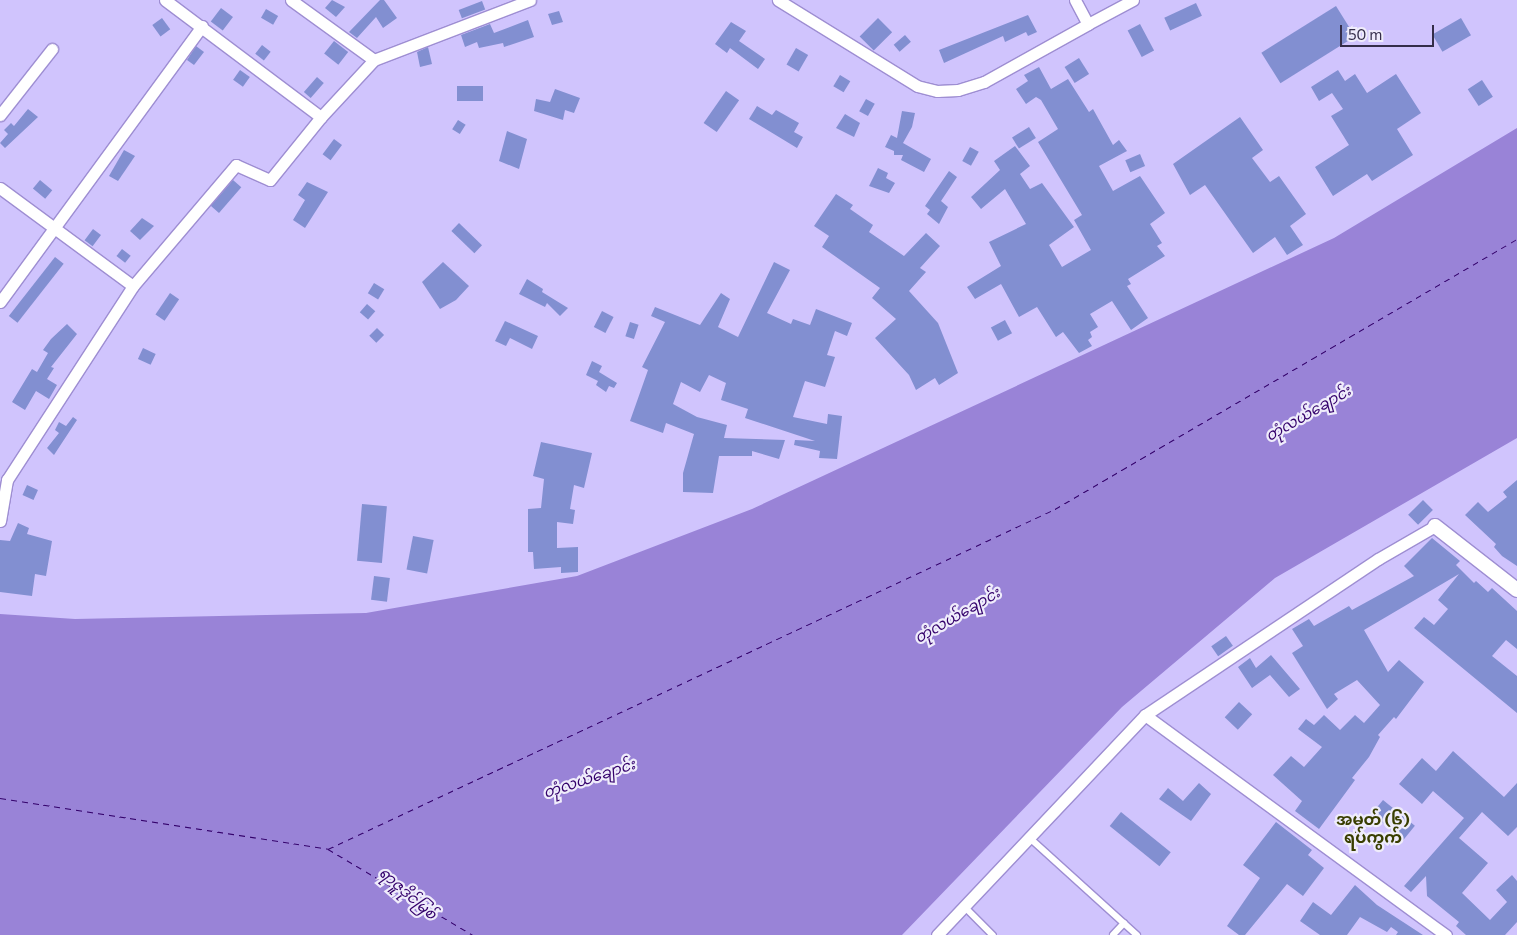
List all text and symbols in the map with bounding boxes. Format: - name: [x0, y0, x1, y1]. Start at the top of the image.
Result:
- scale bar: [1342, 15, 1436, 47]
- text: 50 m: [1348, 25, 1382, 43]
- water label: တုံလယ်ချောင်း: [1262, 381, 1354, 445]
- water label: တုံလယ်ချောင်း: [911, 583, 1003, 647]
- water label: တုံလယ်ချောင်း: [541, 755, 637, 801]
- district label: အမှတ် (၆) ရပ်ကွက်: [1336, 809, 1410, 847]
- water label: ရာဇူဒိုင်မြစ်: [376, 863, 440, 923]

